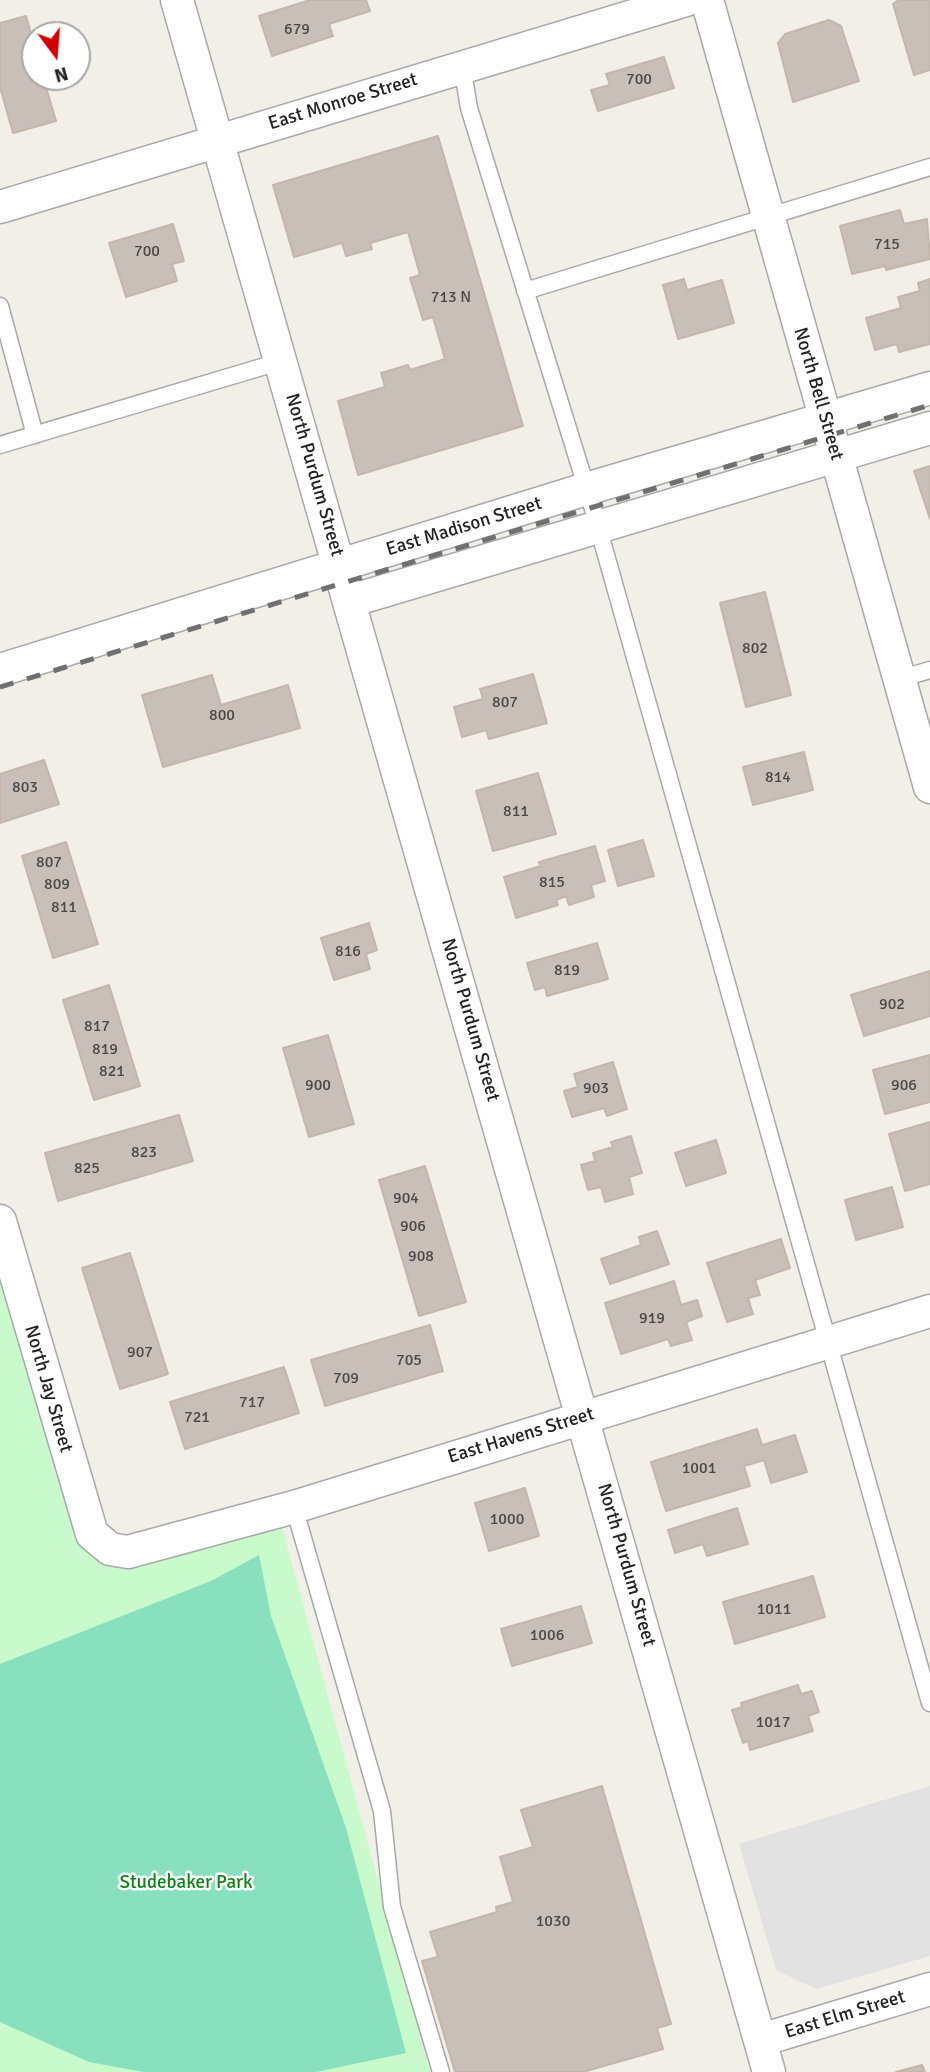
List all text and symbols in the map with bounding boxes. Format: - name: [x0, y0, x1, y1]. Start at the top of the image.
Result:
- house number: 679: [284, 20, 310, 40]
- north arrow: [21, 21, 91, 91]
- text: N: [52, 61, 71, 88]
- street label: East Monroe Street: [266, 68, 420, 136]
- house number: 700: [626, 70, 652, 90]
- house number: 715: [874, 235, 900, 255]
- house number: 700: [134, 242, 160, 262]
- house number: 713 N: [431, 288, 471, 308]
- street label: North Bell Street: [788, 325, 848, 463]
- street label: North Purdum Street: [280, 391, 348, 559]
- street label: East Madison Street: [383, 492, 545, 562]
- house number: 802: [742, 639, 768, 659]
- house number: 807: [492, 693, 518, 713]
- house number: 800: [209, 706, 235, 726]
- house number: 814: [765, 768, 791, 788]
- house number: 803: [12, 778, 38, 798]
- house number: 811: [503, 802, 529, 822]
- house number: 807: [36, 853, 62, 873]
- house number: 815: [539, 873, 565, 893]
- house number: 809: [44, 875, 70, 895]
- house number: 811: [51, 898, 77, 918]
- street label: North Purdum Street: [436, 936, 504, 1104]
- house number: 816: [335, 942, 361, 962]
- house number: 819: [554, 961, 580, 981]
- house number: 902: [879, 995, 905, 1015]
- house number: 817: [84, 1017, 110, 1037]
- house number: 819: [92, 1040, 118, 1060]
- house number: 821: [99, 1062, 125, 1082]
- house number: 900: [305, 1076, 331, 1096]
- house number: 906: [891, 1076, 917, 1096]
- house number: 903: [583, 1079, 609, 1099]
- house number: 823: [131, 1143, 157, 1163]
- house number: 825: [74, 1159, 100, 1179]
- house number: 904: [393, 1189, 419, 1209]
- house number: 906: [400, 1217, 426, 1237]
- house number: 908: [408, 1247, 434, 1267]
- house number: 919: [639, 1309, 665, 1329]
- street label: North Jay Street: [19, 1323, 77, 1455]
- house number: 907: [127, 1343, 153, 1363]
- house number: 705: [396, 1351, 422, 1371]
- house number: 709: [333, 1369, 359, 1389]
- house number: 717: [239, 1393, 265, 1413]
- street label: East Havens Street: [445, 1403, 597, 1469]
- house number: 721: [184, 1408, 210, 1428]
- house number: 1001: [682, 1459, 716, 1479]
- street label: North Purdum Street: [592, 1481, 660, 1649]
- house number: 1000: [490, 1510, 524, 1530]
- house number: 1011: [757, 1600, 791, 1620]
- house number: 1006: [530, 1626, 564, 1646]
- house number: 1017: [756, 1713, 790, 1733]
- park label: Studebaker Park: [119, 1872, 253, 1894]
- house number: 1030: [536, 1912, 570, 1932]
- street label: East Elm Street: [782, 1986, 908, 2044]

